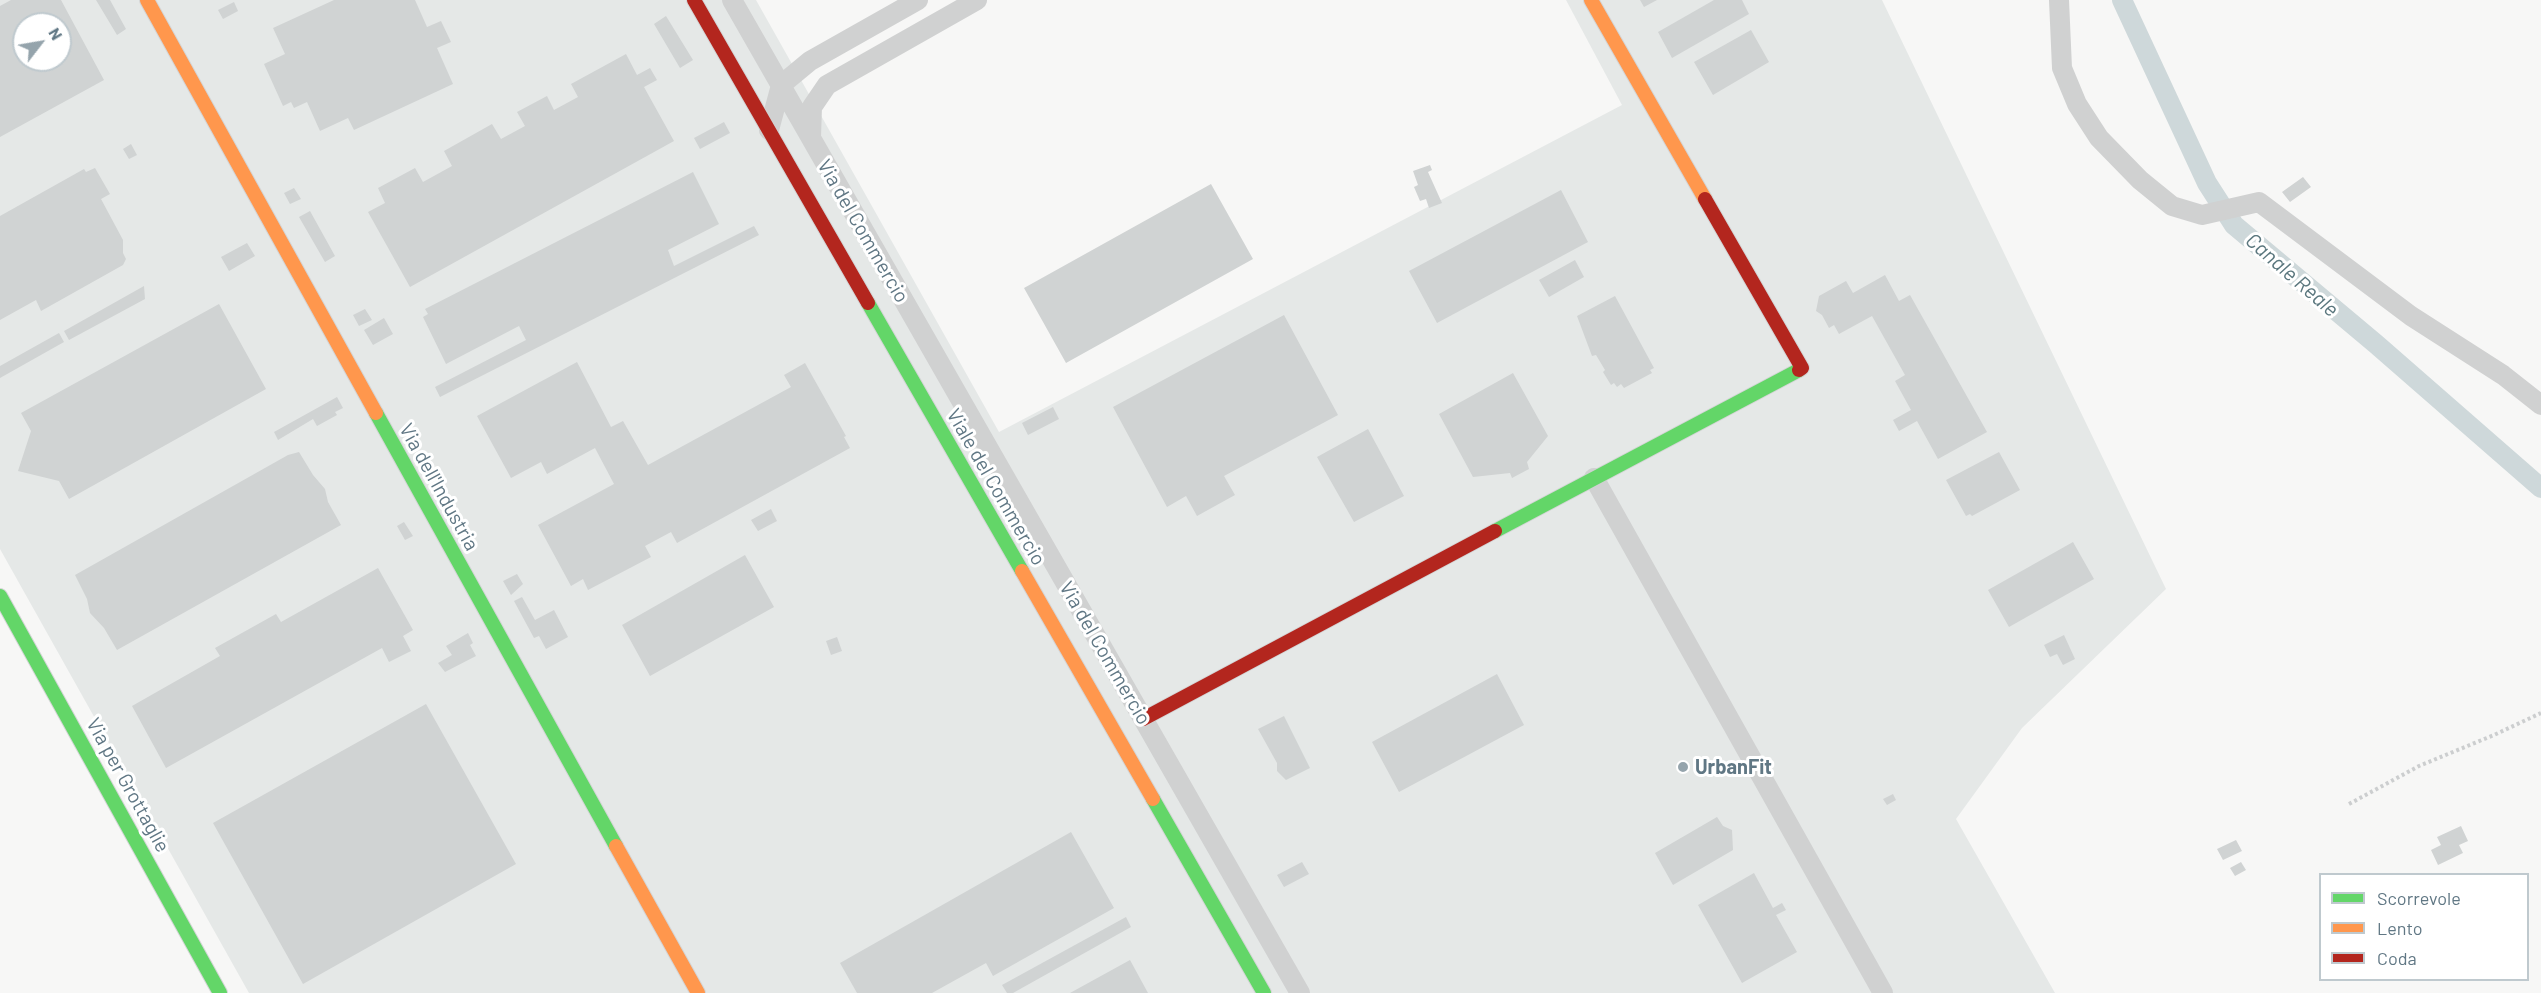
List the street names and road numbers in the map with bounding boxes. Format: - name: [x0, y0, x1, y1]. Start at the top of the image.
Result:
- street label: Via del Commercio: [812, 155, 914, 307]
- street label: Viale del Commercio: [941, 404, 1051, 570]
- street label: Via dell'Industria: [394, 419, 484, 555]
- street label: Via del Commercio: [1054, 577, 1156, 729]
- street label: Via per Grottaglie: [81, 714, 175, 856]

